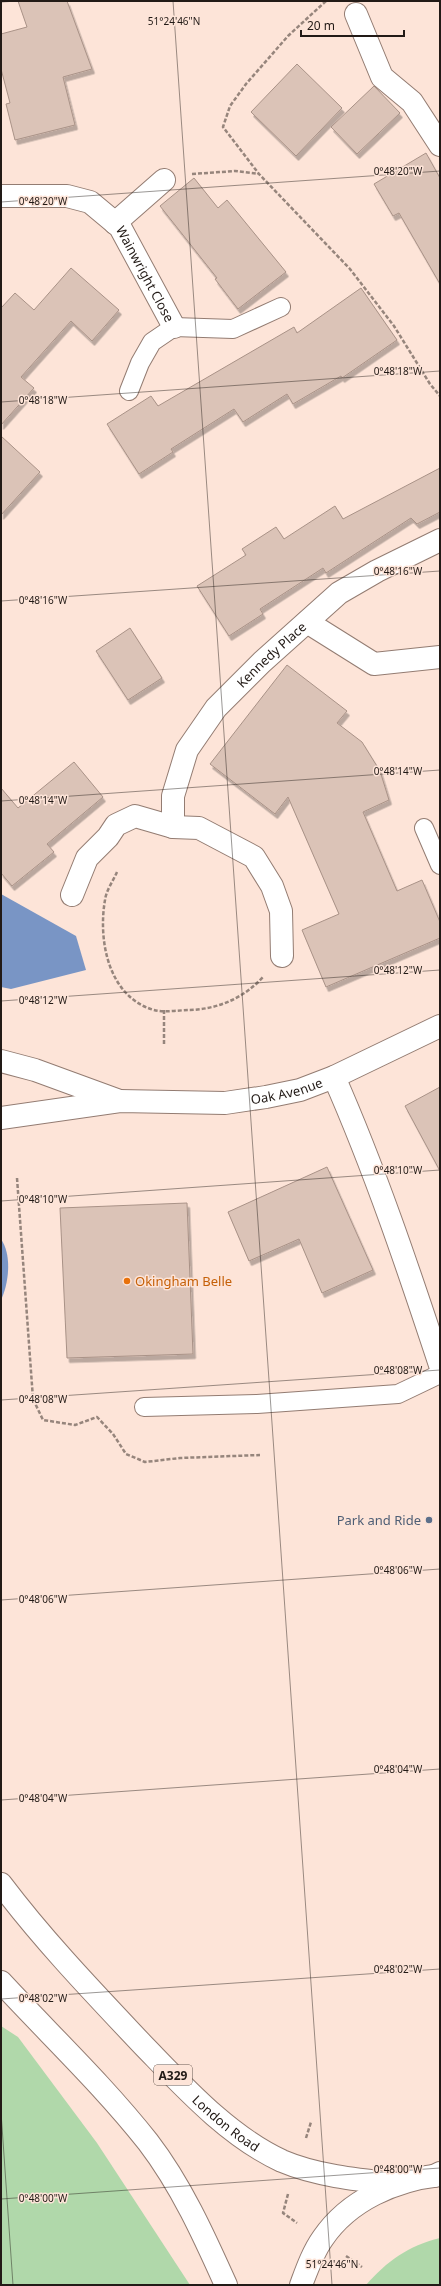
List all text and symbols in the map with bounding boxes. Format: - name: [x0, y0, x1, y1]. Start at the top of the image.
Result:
- scale bar: [301, 12, 404, 38]
- text: 51°24'46"N: [148, 14, 200, 28]
- text: 20 m: [307, 17, 335, 34]
- text: 0°48'20"W: [374, 164, 423, 178]
- text: 0°48'20"W: [19, 194, 68, 208]
- street label: Wainwright Close: [112, 223, 179, 325]
- text: 0°48'18"W: [374, 364, 423, 378]
- text: 0°48'18"W: [19, 393, 68, 407]
- text: 0°48'16"W: [374, 564, 423, 578]
- text: 0°48'16"W: [19, 593, 68, 607]
- street label: Kennedy Place: [233, 618, 310, 691]
- text: 0°48'14"W: [374, 764, 423, 778]
- text: 0°48'14"W: [19, 793, 68, 807]
- text: 0°48'12"W: [374, 963, 423, 977]
- text: 0°48'12"W: [19, 993, 68, 1007]
- street label: Oak Avenue: [249, 1073, 325, 1108]
- text: 0°48'10"W: [374, 1163, 423, 1177]
- text: 0°48'10"W: [19, 1192, 68, 1206]
- place label: Okingham Belle: [135, 1272, 232, 1290]
- marker: Okingham Belle: [122, 1276, 132, 1286]
- text: 0°48'08"W: [374, 1363, 423, 1377]
- text: 0°48'08"W: [19, 1392, 68, 1406]
- place label: Park and Ride: [337, 1511, 421, 1529]
- marker: Park and Ride: [424, 1515, 434, 1525]
- text: 0°48'06"W: [374, 1563, 423, 1577]
- text: 0°48'06"W: [19, 1592, 68, 1606]
- text: 0°48'04"W: [374, 1762, 423, 1776]
- text: 0°48'04"W: [19, 1791, 68, 1805]
- text: 0°48'02"W: [374, 1962, 423, 1976]
- text: 0°48'02"W: [19, 1991, 68, 2005]
- road number: A329: [154, 2065, 192, 2085]
- street label: London Road: [188, 2091, 263, 2156]
- text: 0°48'00"W: [374, 2162, 423, 2176]
- text: 0°48'00"W: [19, 2191, 68, 2205]
- text: 51°24'46"N: [306, 2257, 358, 2271]

